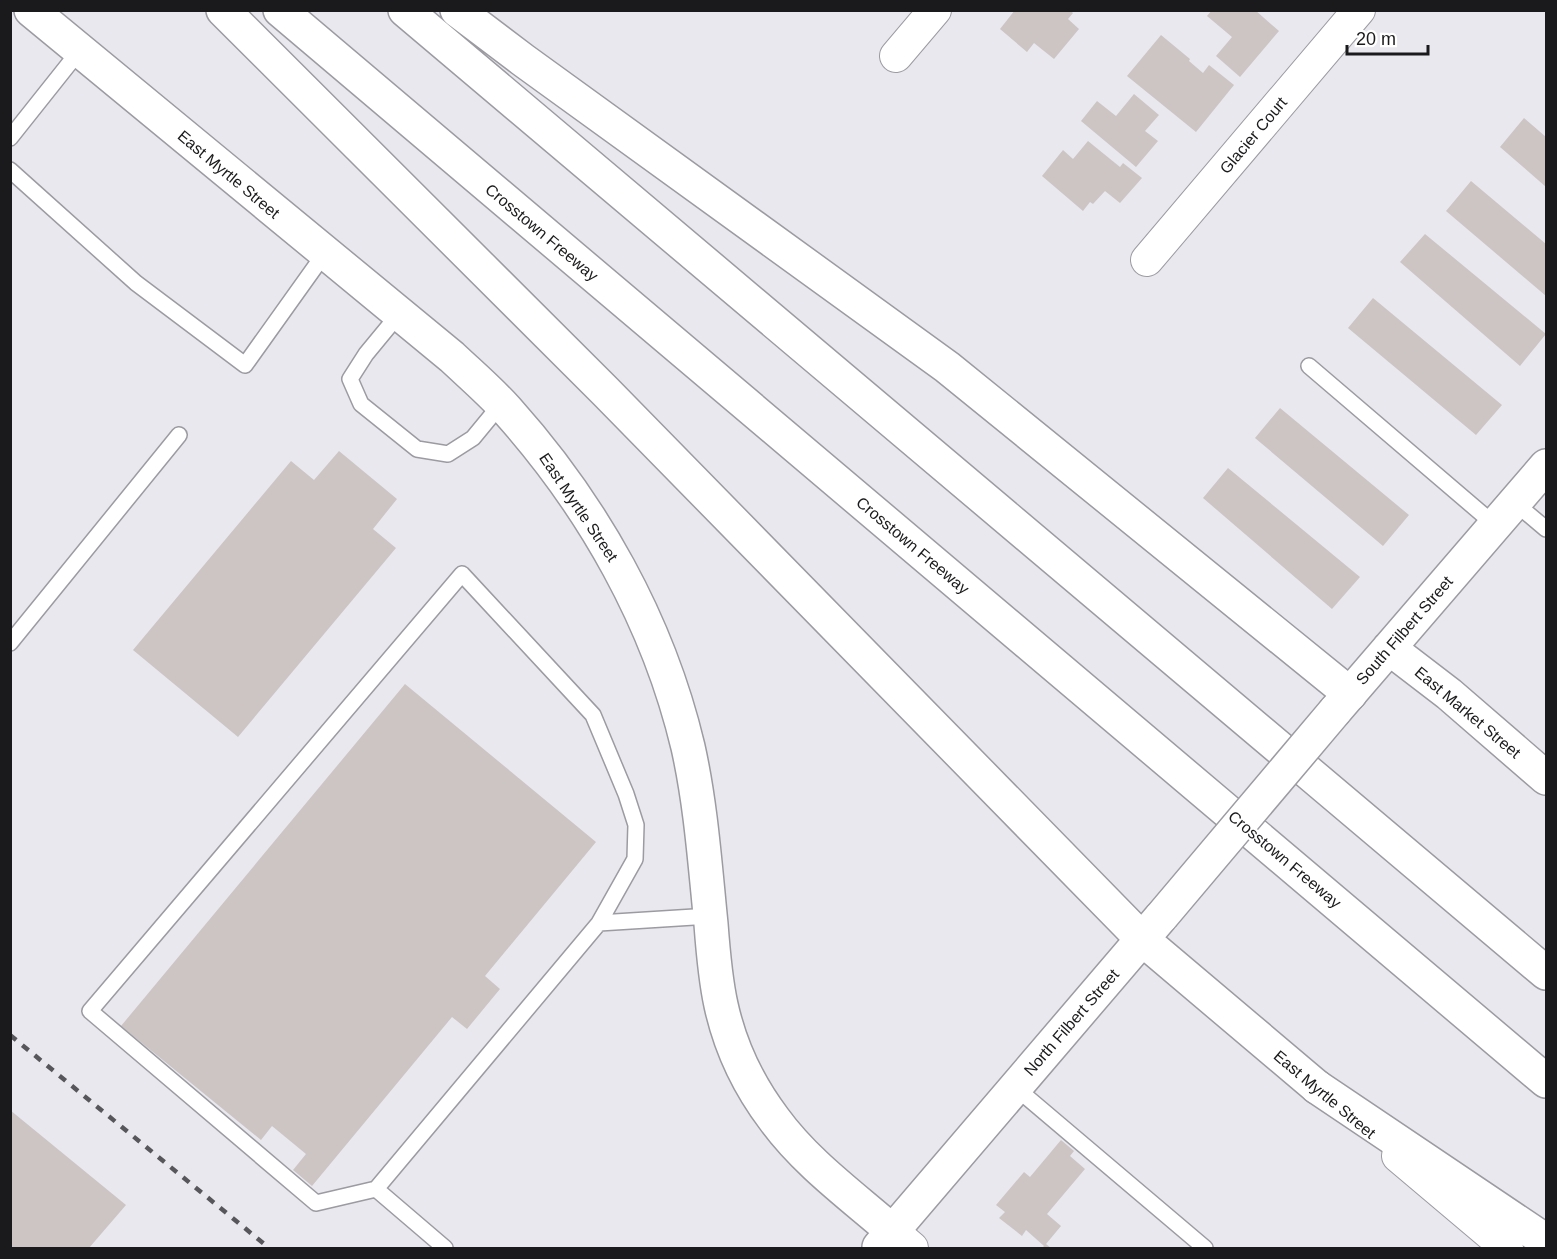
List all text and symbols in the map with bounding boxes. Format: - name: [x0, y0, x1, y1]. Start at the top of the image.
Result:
- scale bar: [1347, 18, 1428, 56]
- text: 20 m: [1356, 29, 1396, 49]
- street label: Glacier Court: [1217, 93, 1291, 177]
- street label: East Myrtle Street: [175, 127, 283, 222]
- street label: Crosstown Freeway: [482, 180, 601, 284]
- street label: East Myrtle Street: [536, 450, 621, 565]
- street label: Crosstown Freeway: [853, 493, 972, 597]
- street label: South Filbert Street: [1353, 572, 1456, 688]
- street label: East Market Street: [1411, 663, 1524, 762]
- street label: Crosstown Freeway: [1225, 807, 1344, 911]
- street label: North Filbert Street: [1021, 965, 1122, 1079]
- street label: East Myrtle Street: [1271, 1047, 1379, 1142]

